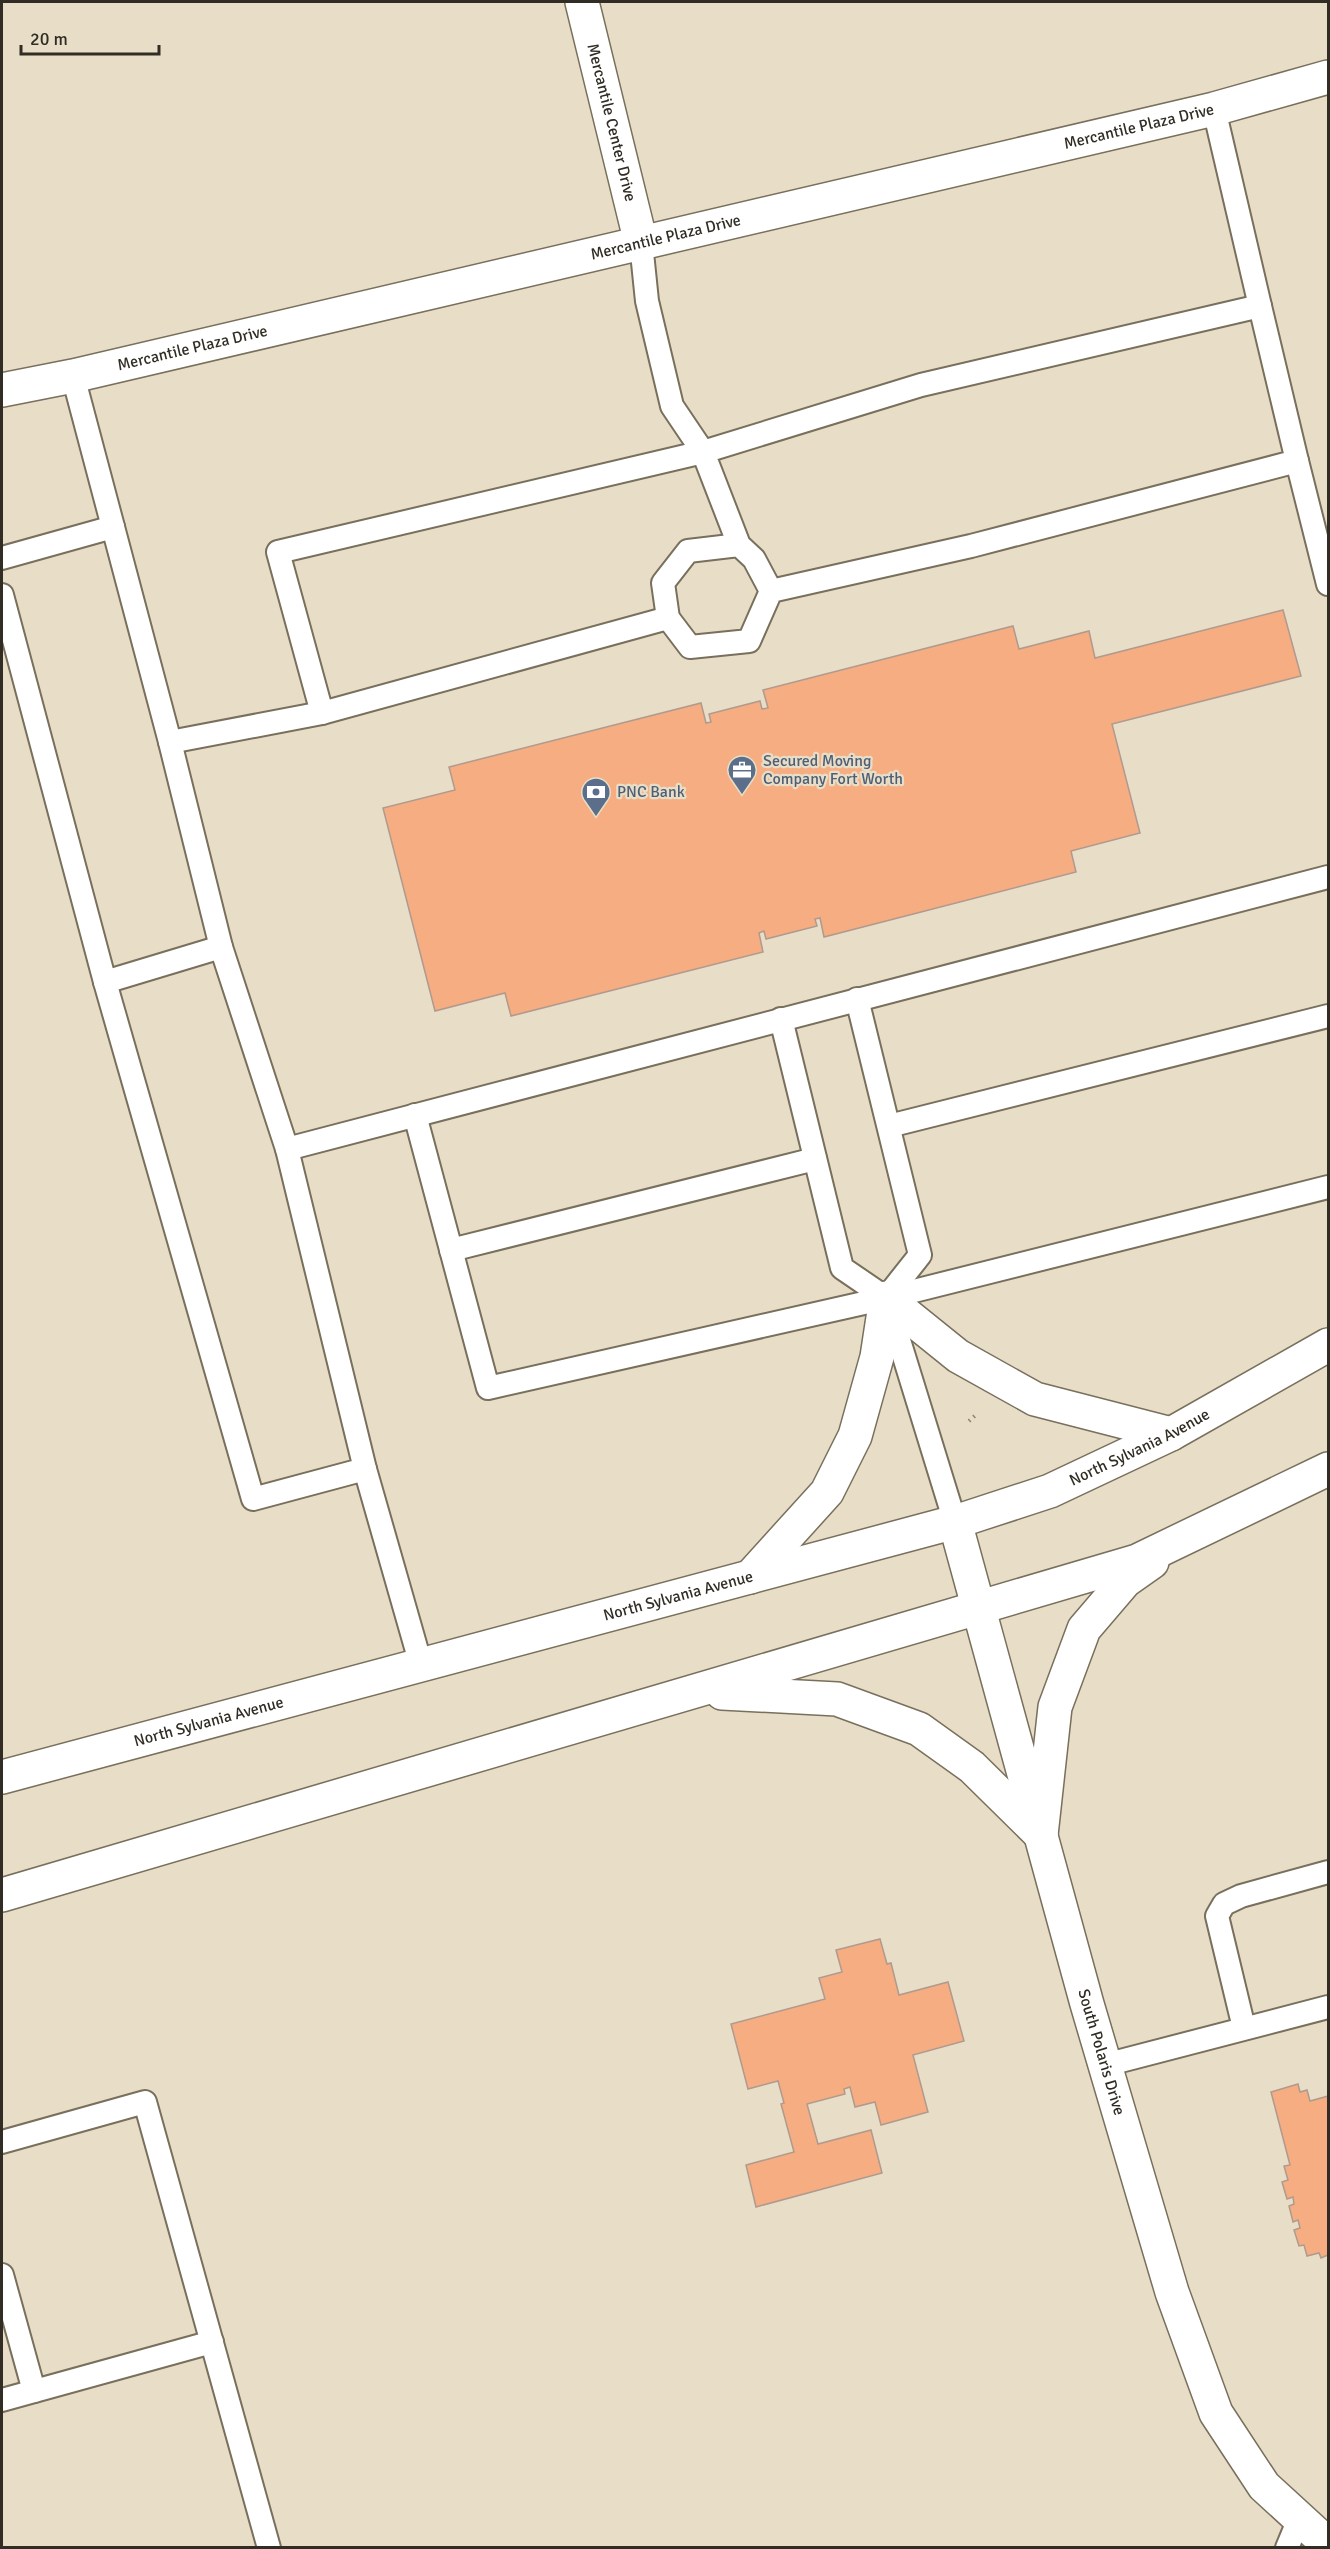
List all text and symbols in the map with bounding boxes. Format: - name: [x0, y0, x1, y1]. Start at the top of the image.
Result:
- scale bar: [21, 18, 159, 56]
- text: 20 m: [30, 28, 68, 50]
- street label: Mercantile Center Drive: [582, 41, 640, 204]
- street label: Mercantile Plaza Drive: [1062, 99, 1216, 154]
- street label: Mercantile Plaza Drive: [589, 210, 743, 265]
- street label: Mercantile Plaza Drive: [115, 321, 270, 375]
- place label: Secured Moving Company Fort Worth: [763, 751, 903, 789]
- office icon: Secured Moving Company Fort Worth: [726, 754, 758, 796]
- bank icon: PNC Bank: [580, 776, 612, 818]
- place label: PNC Bank: [617, 782, 685, 802]
- street label: North Sylvania Avenue: [1066, 1404, 1213, 1490]
- street label: North Sylvania Avenue: [601, 1566, 755, 1626]
- street label: North Sylvania Avenue: [132, 1692, 286, 1751]
- street label: South Polaris Drive: [1073, 1987, 1129, 2118]

